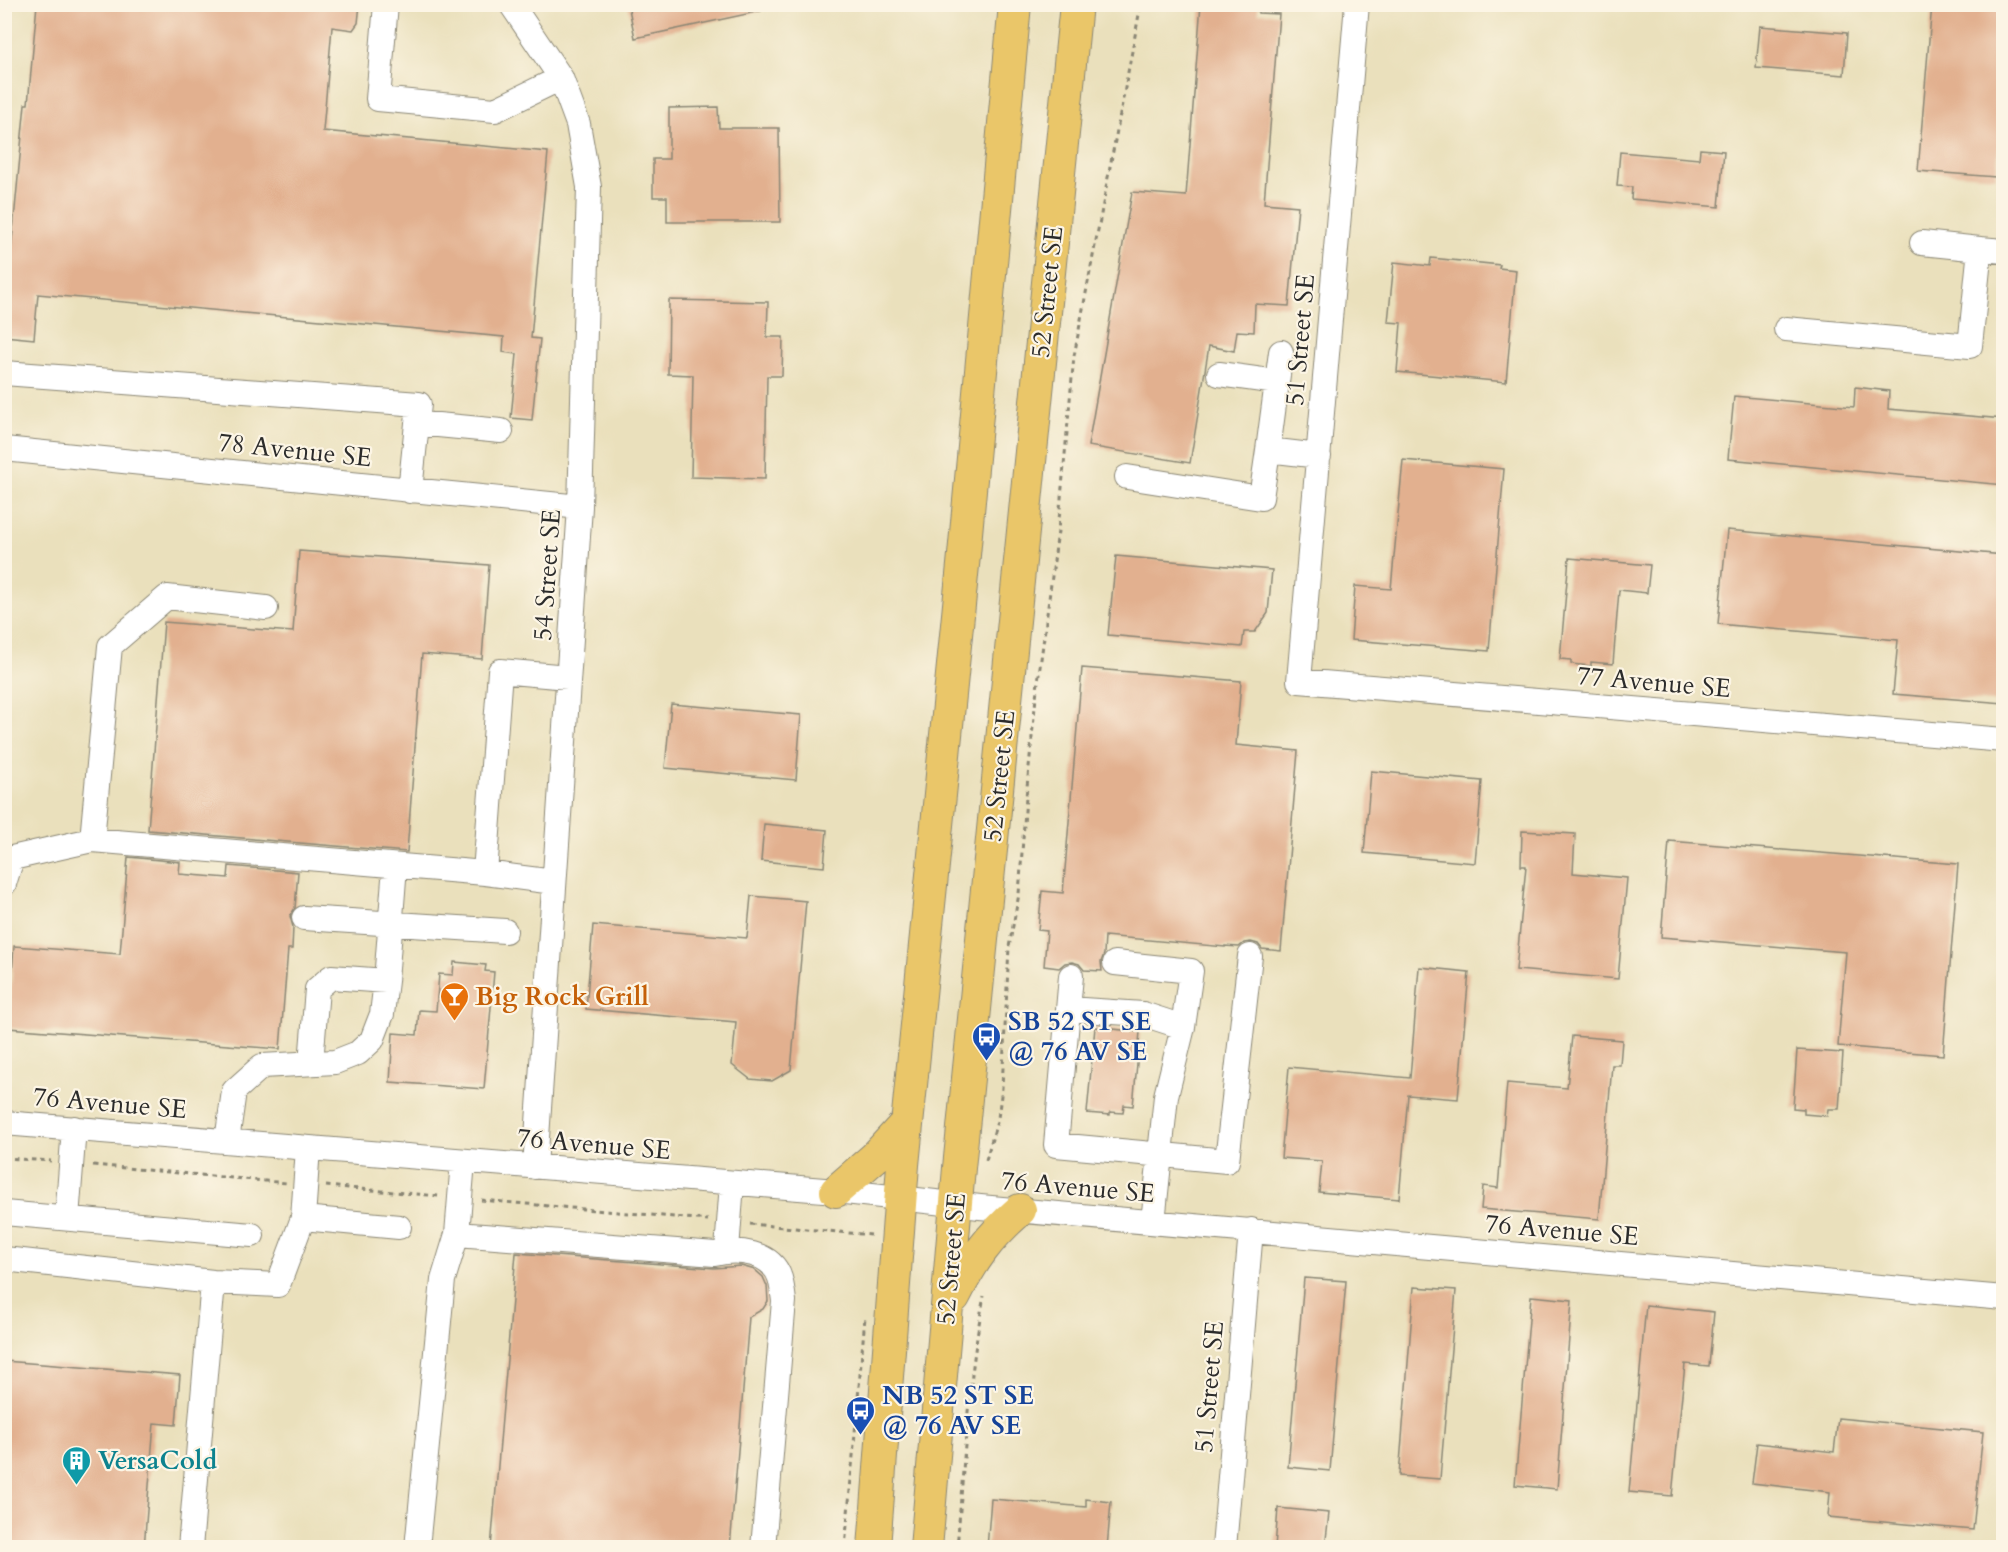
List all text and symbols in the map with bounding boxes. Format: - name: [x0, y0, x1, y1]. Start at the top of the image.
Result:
- street label: 52 Street SE: [1023, 224, 1071, 360]
- street label: 51 Street SE: [1277, 273, 1323, 407]
- street label: 78 Avenue SE: [217, 425, 373, 475]
- street label: 54 Street SE: [525, 508, 569, 642]
- street label: 77 Avenue SE: [1576, 658, 1732, 706]
- street label: 52 Street SE: [975, 708, 1023, 844]
- place label: Big Rock Grill: [475, 979, 649, 1014]
- bar icon: Big Rock Grill: [438, 980, 470, 1022]
- place label: SB 52 ST SE @ 76 AV SE: [1008, 1004, 1151, 1069]
- bus stop icon: SB 52 ST SE @ 76 AV SE: [971, 1020, 1003, 1062]
- street label: 76 Avenue SE: [32, 1079, 188, 1127]
- street label: 76 Avenue SE: [516, 1120, 672, 1168]
- street label: 76 Avenue SE: [1000, 1163, 1156, 1211]
- street label: 52 Street SE: [928, 1192, 974, 1326]
- street label: 76 Avenue SE: [1484, 1206, 1640, 1254]
- street label: 51 Street SE: [1186, 1320, 1232, 1454]
- place label: NB 52 ST SE @ 76 AV SE: [882, 1378, 1034, 1443]
- bus stop icon: NB 52 ST SE @ 76 AV SE: [845, 1394, 877, 1436]
- place label: VersaCold: [98, 1443, 217, 1478]
- building icon: VersaCold: [61, 1444, 93, 1486]

